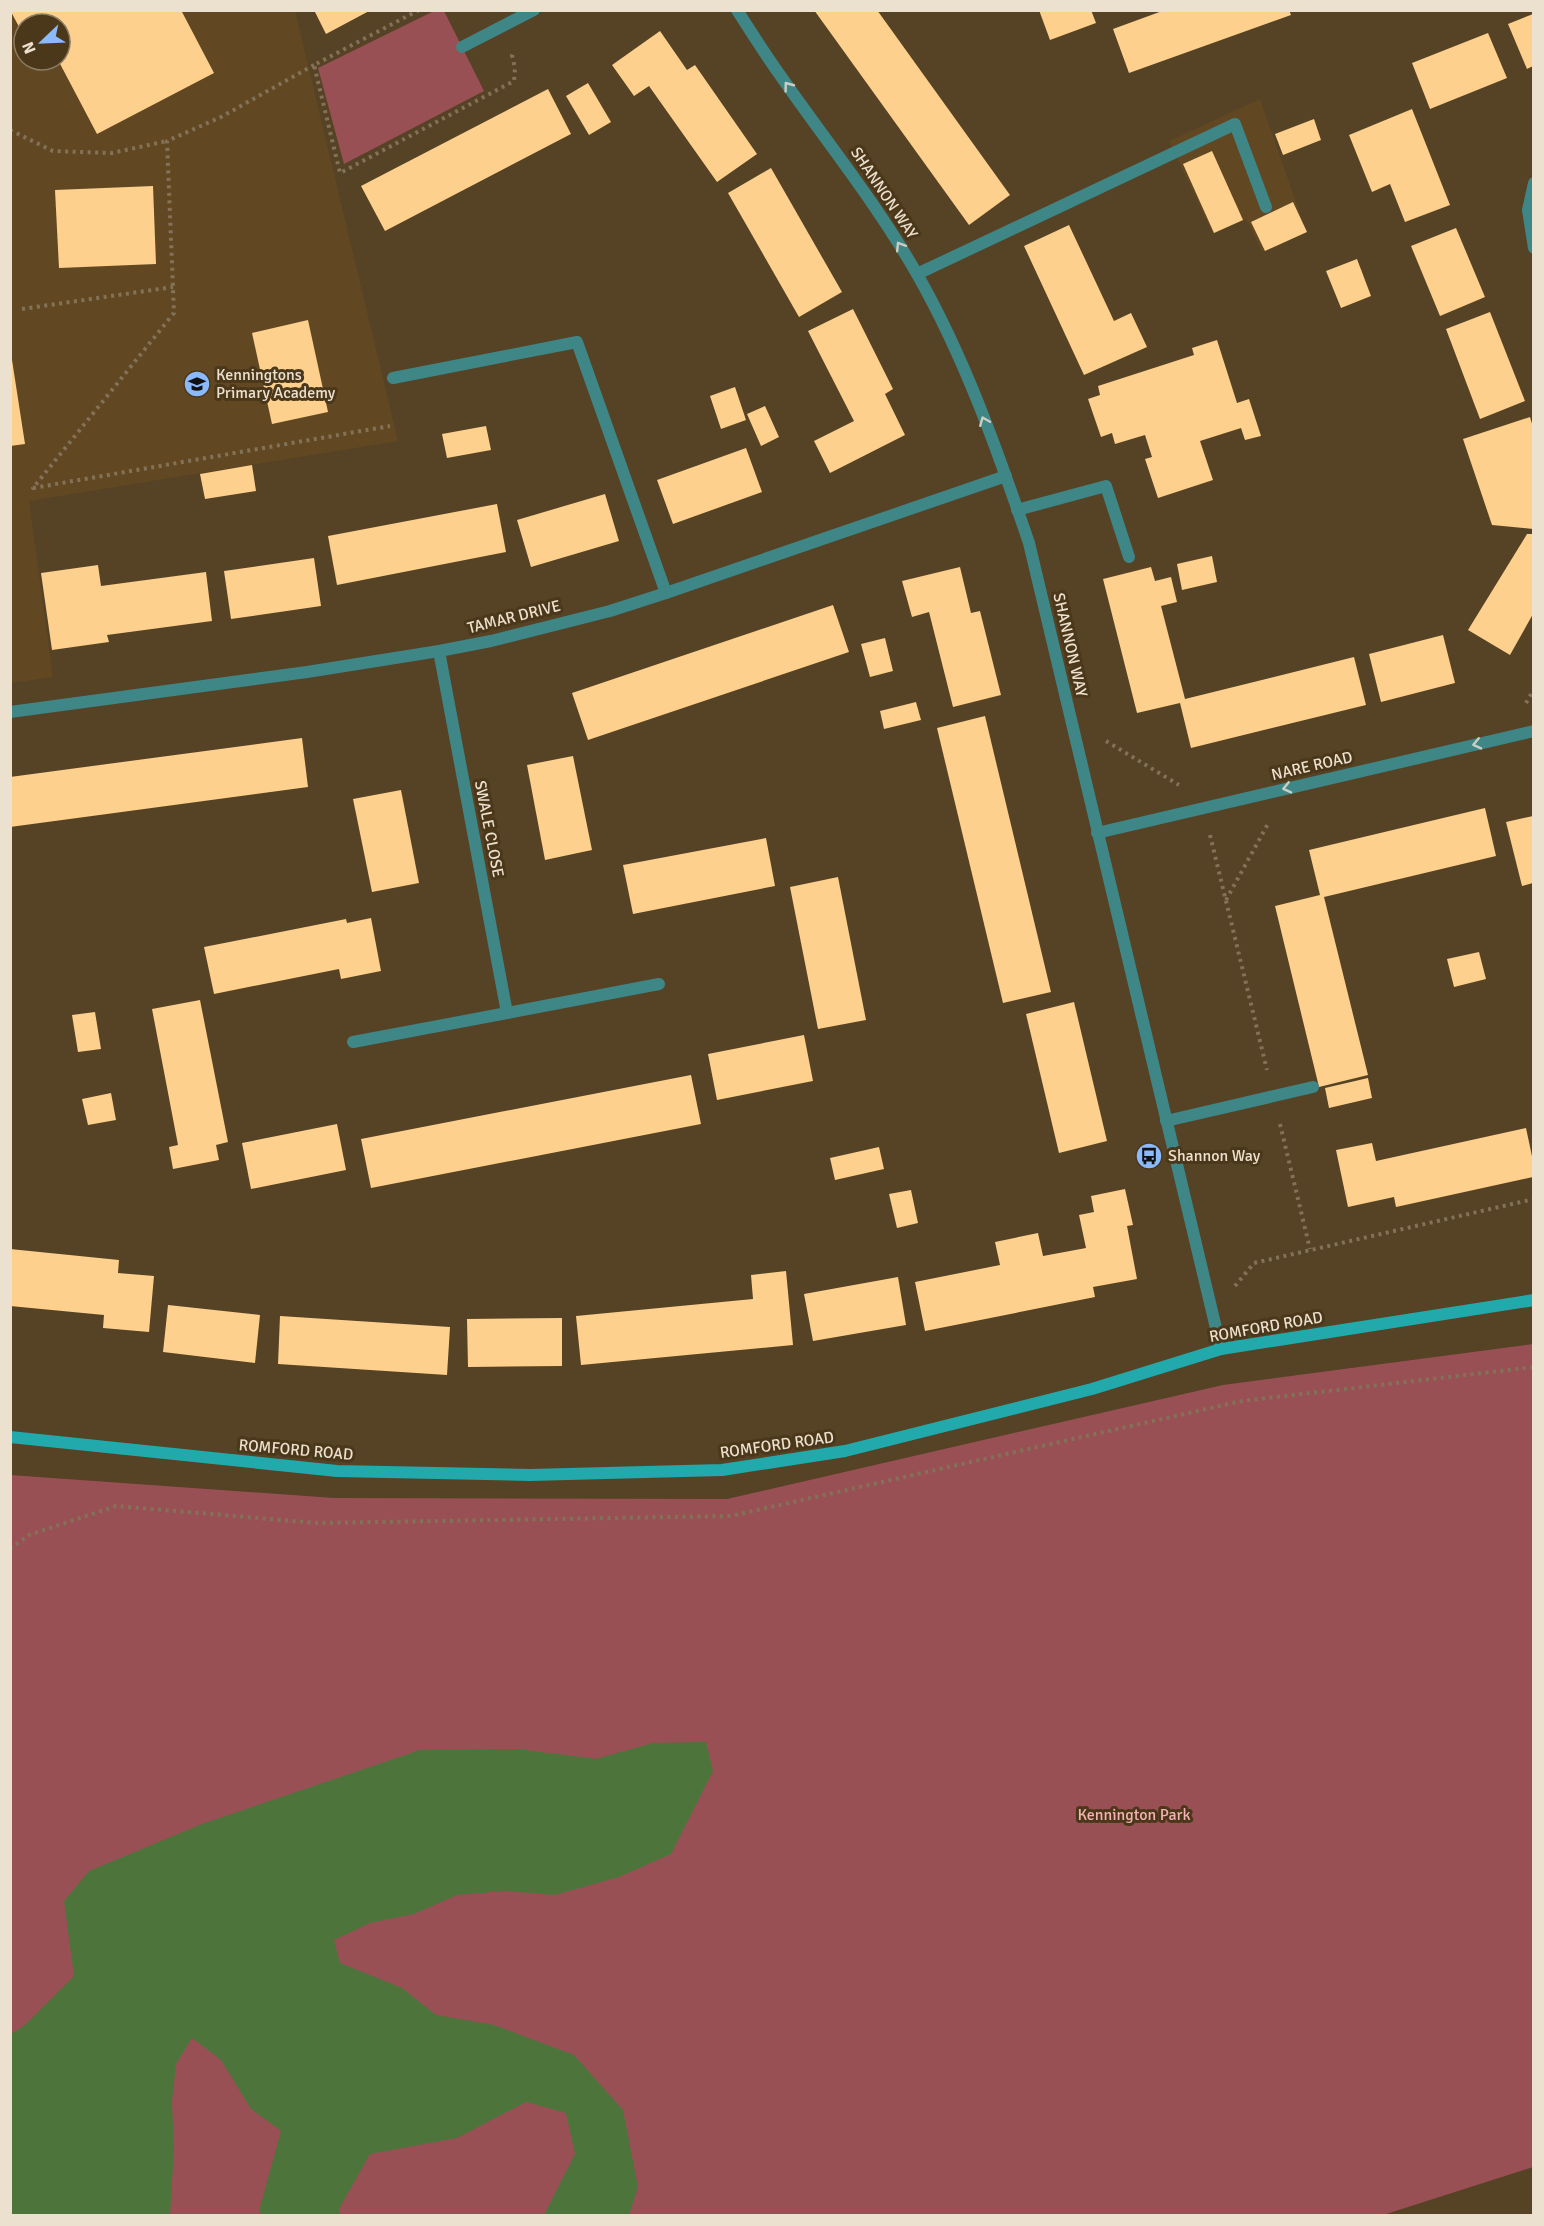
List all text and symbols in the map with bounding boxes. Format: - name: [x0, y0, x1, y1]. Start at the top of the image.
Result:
- north arrow: [12, 12, 72, 72]
- text: N: [18, 38, 40, 57]
- one-way arrow: [784, 82, 795, 93]
- street label: SHANNON WAY: [846, 143, 922, 243]
- one-way arrow: [895, 242, 907, 252]
- place label: Kenningtons Primary Academy: [216, 365, 336, 403]
- school or university icon: Kenningtons Primary Academy: [182, 369, 212, 399]
- one-way arrow: [979, 417, 991, 428]
- street label: SHANNON WAY: [1048, 591, 1092, 699]
- street label: TAMAR DRIVE: [465, 596, 563, 638]
- one-way arrow: [1472, 737, 1482, 750]
- street label: NARE ROAD: [1269, 747, 1355, 785]
- street label: SWALE CLOSE: [470, 779, 508, 879]
- one-way arrow: [1282, 781, 1292, 794]
- bus stop icon: Shannon Way: [1134, 1141, 1164, 1171]
- place label: Shannon Way: [1168, 1146, 1261, 1166]
- street label: ROMFORD ROAD: [1208, 1307, 1324, 1347]
- street label: ROMFORD ROAD: [719, 1427, 835, 1463]
- street label: ROMFORD ROAD: [238, 1435, 354, 1465]
- park label: Kennington Park: [1077, 1805, 1191, 1825]

